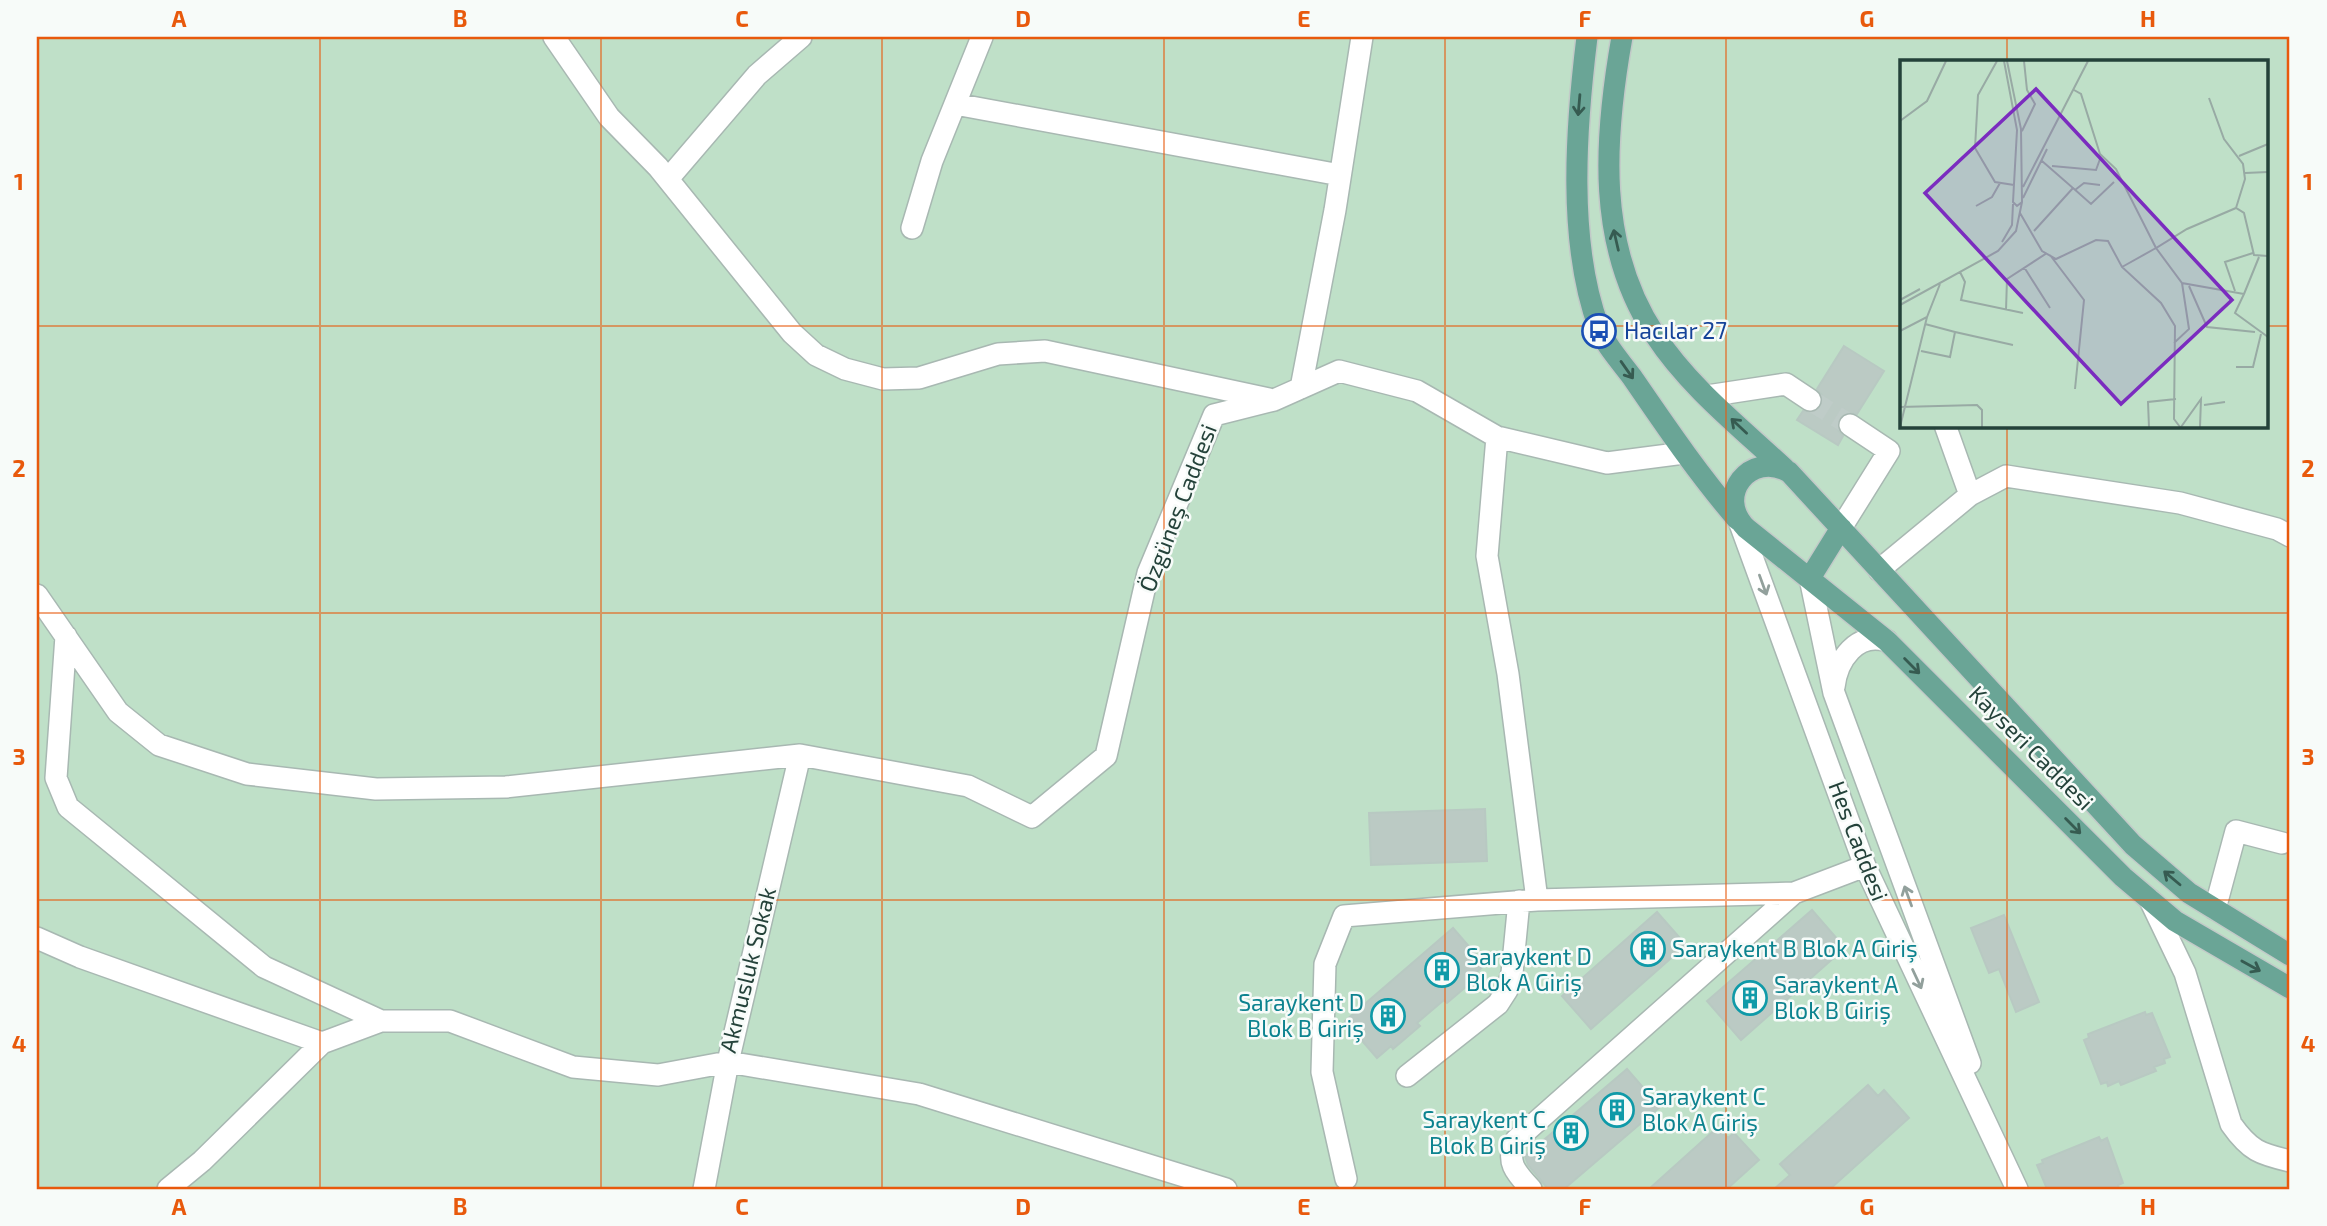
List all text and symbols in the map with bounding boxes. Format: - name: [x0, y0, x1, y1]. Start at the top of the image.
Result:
- text: A: [171, 4, 187, 32]
- text: B: [453, 4, 467, 32]
- text: C: [735, 4, 749, 32]
- text: D: [1015, 4, 1031, 32]
- text: E: [1297, 4, 1311, 32]
- text: F: [1579, 4, 1592, 32]
- text: G: [1860, 4, 1874, 32]
- text: H: [2140, 4, 2156, 32]
- inset map: [1900, 60, 2268, 427]
- one-way arrow: [1572, 93, 1585, 115]
- text: 1: [14, 167, 24, 195]
- text: 1: [2303, 167, 2313, 195]
- one-way arrow: [1609, 229, 1622, 252]
- bus stop icon: Hacılar 27: [1580, 312, 1618, 350]
- place label: Hacılar 27: [1624, 316, 1727, 344]
- one-way arrow: [1620, 360, 1634, 379]
- one-way arrow: [1731, 417, 1748, 434]
- street label: Özgüneş Caddesi: [1132, 420, 1223, 596]
- text: 2: [12, 454, 26, 482]
- text: 2: [2301, 454, 2315, 482]
- one-way arrow: [1758, 574, 1770, 596]
- one-way arrow: [1903, 657, 1920, 674]
- street label: Kayseri Caddesi: [1964, 679, 2100, 815]
- text: 3: [12, 742, 26, 770]
- text: 3: [2301, 742, 2315, 770]
- street label: Hes Caddesi: [1823, 777, 1895, 905]
- one-way arrow: [2064, 818, 2081, 835]
- one-way arrow: [2163, 870, 2181, 886]
- street label: Akmusluk Sokak: [713, 884, 781, 1055]
- one-way arrow: [1901, 885, 1914, 907]
- building icon: Saraykent B Blok A Giriş: [1629, 930, 1667, 968]
- place label: Saraykent B Blok A Giriş: [1672, 934, 1918, 963]
- place label: Saraykent D Blok A Giriş: [1466, 942, 1592, 997]
- building icon: Saraykent D Blok A Giriş: [1423, 951, 1461, 989]
- one-way arrow: [2240, 960, 2261, 973]
- one-way arrow: [1911, 968, 1924, 990]
- place label: Saraykent A Blok B Giriş: [1774, 970, 1899, 1025]
- building icon: Saraykent A Blok B Giriş: [1731, 979, 1769, 1017]
- place label: Saraykent D Blok B Giriş: [1238, 988, 1364, 1043]
- building icon: Saraykent D Blok B Giriş: [1369, 997, 1407, 1035]
- text: 4: [12, 1029, 26, 1057]
- text: 4: [2301, 1029, 2315, 1057]
- place label: Saraykent C Blok A Giriş: [1642, 1082, 1766, 1137]
- building icon: Saraykent C Blok A Giriş: [1598, 1091, 1636, 1129]
- place label: Saraykent C Blok B Giriş: [1422, 1105, 1546, 1160]
- building icon: Saraykent C Blok B Giriş: [1552, 1114, 1590, 1152]
- text: A: [171, 1192, 187, 1220]
- text: B: [453, 1192, 467, 1220]
- text: C: [735, 1192, 749, 1220]
- text: D: [1015, 1192, 1031, 1220]
- text: E: [1297, 1192, 1311, 1220]
- text: F: [1579, 1192, 1592, 1220]
- text: G: [1860, 1192, 1874, 1220]
- text: H: [2140, 1192, 2156, 1220]

